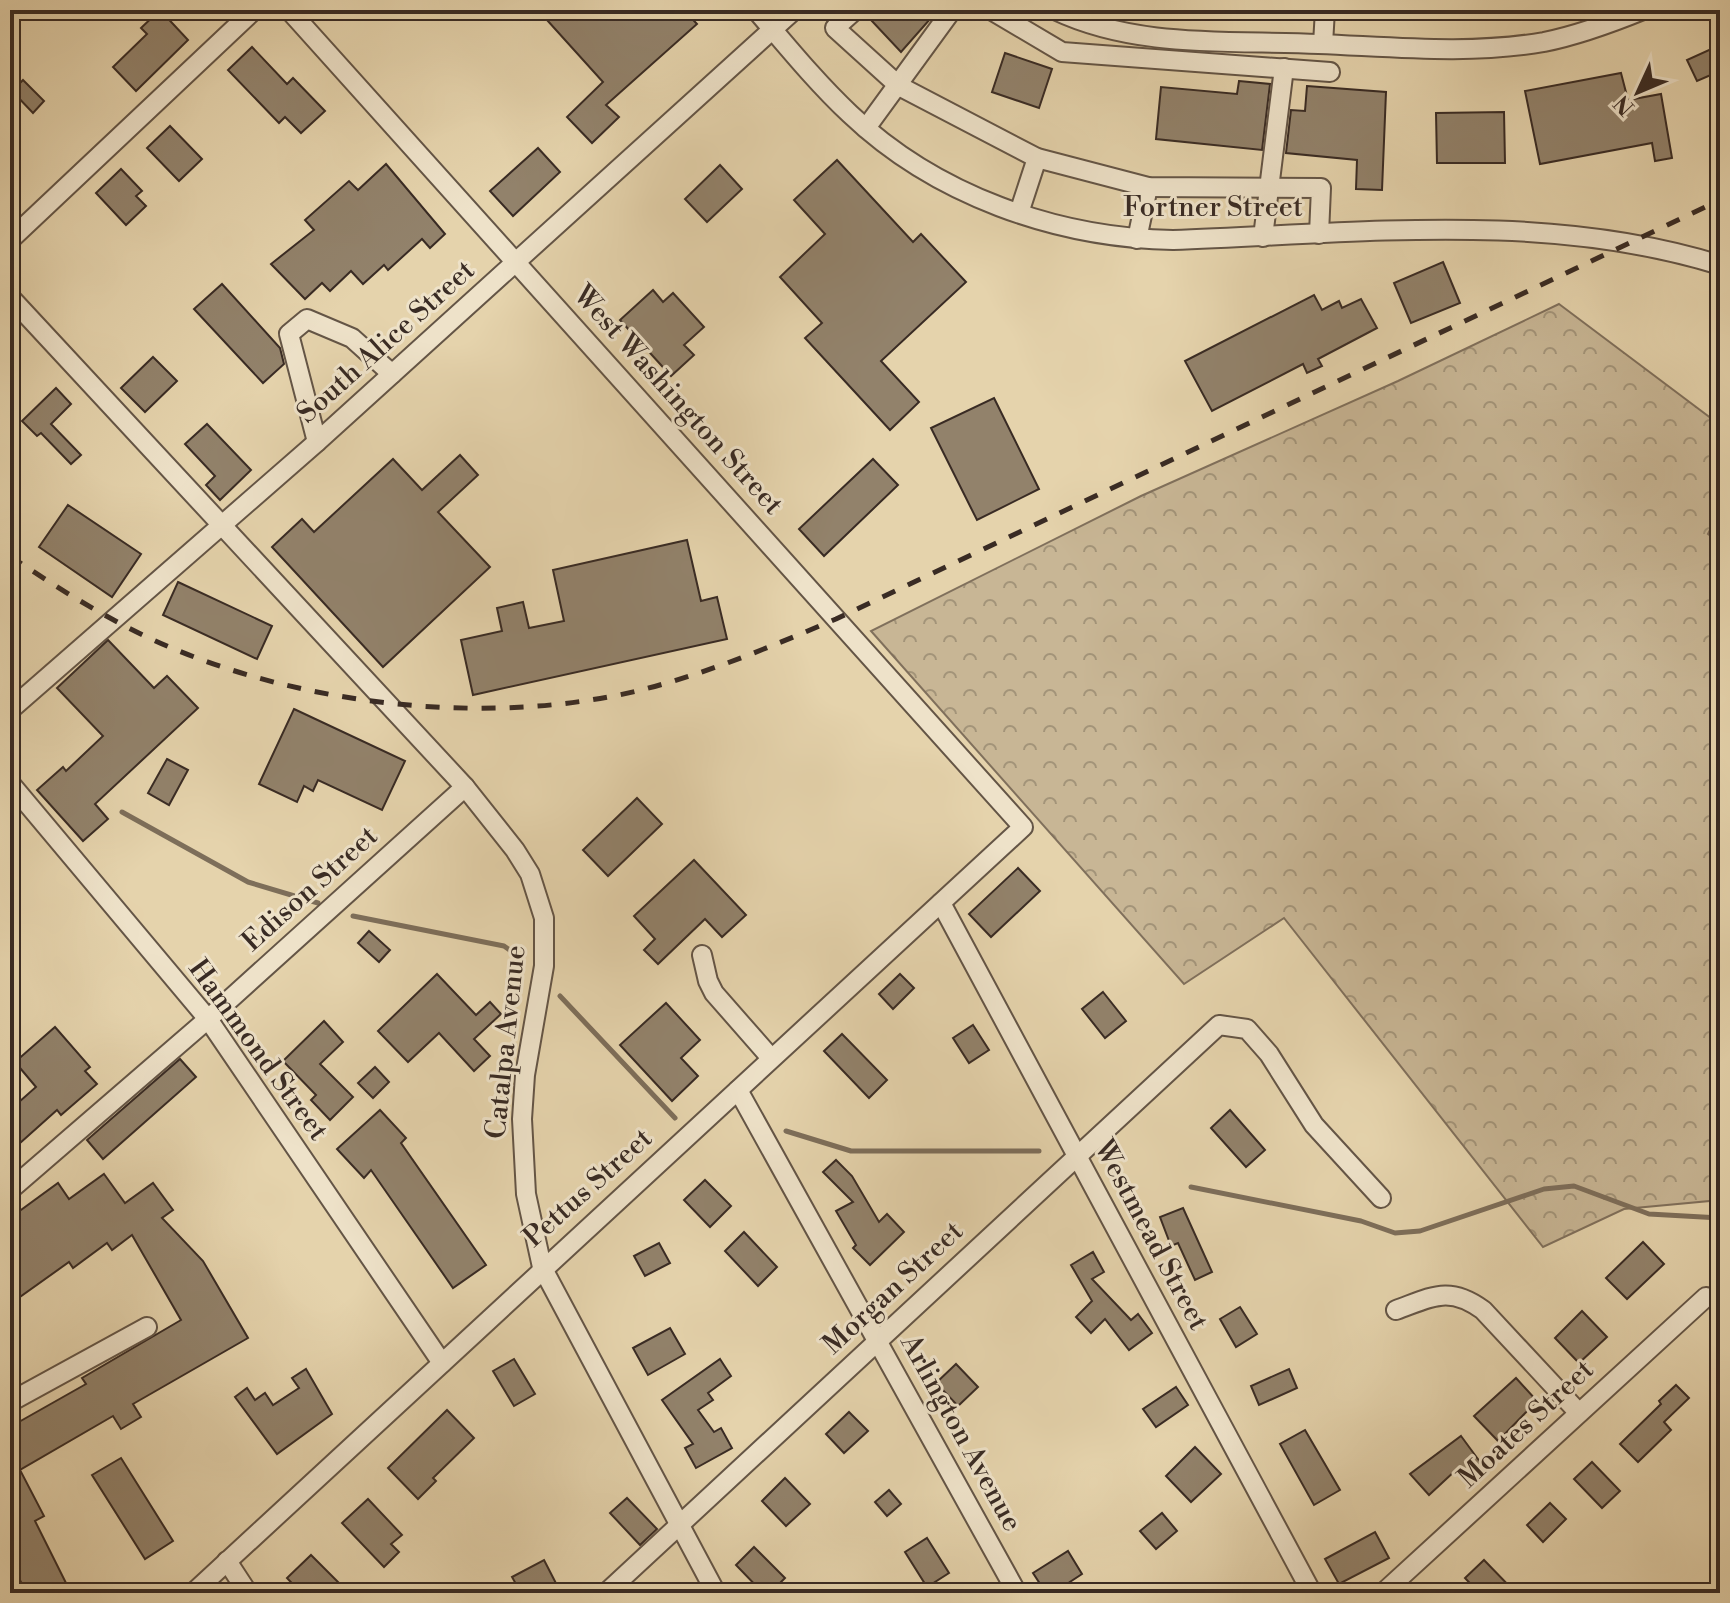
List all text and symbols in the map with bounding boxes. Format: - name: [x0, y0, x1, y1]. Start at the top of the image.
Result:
- north arrow: [1598, 52, 1678, 132]
- text: N: [1609, 89, 1640, 120]
- street label: Fortner Street: [1123, 190, 1303, 225]
- street label: South Alice Street: [290, 253, 482, 431]
- street label: West Washington Street: [565, 277, 790, 522]
- street label: Edison Street: [235, 819, 385, 959]
- street label: Catalpa Avenue: [478, 943, 534, 1141]
- street label: Hammond Street: [180, 952, 336, 1148]
- street label: Pettus Street: [516, 1121, 660, 1255]
- street label: Westmead Street: [1086, 1133, 1216, 1336]
- street label: Morgan Street: [815, 1214, 971, 1362]
- street label: Arlington Avenue: [892, 1328, 1030, 1538]
- street label: Moates Street: [1451, 1352, 1601, 1496]

